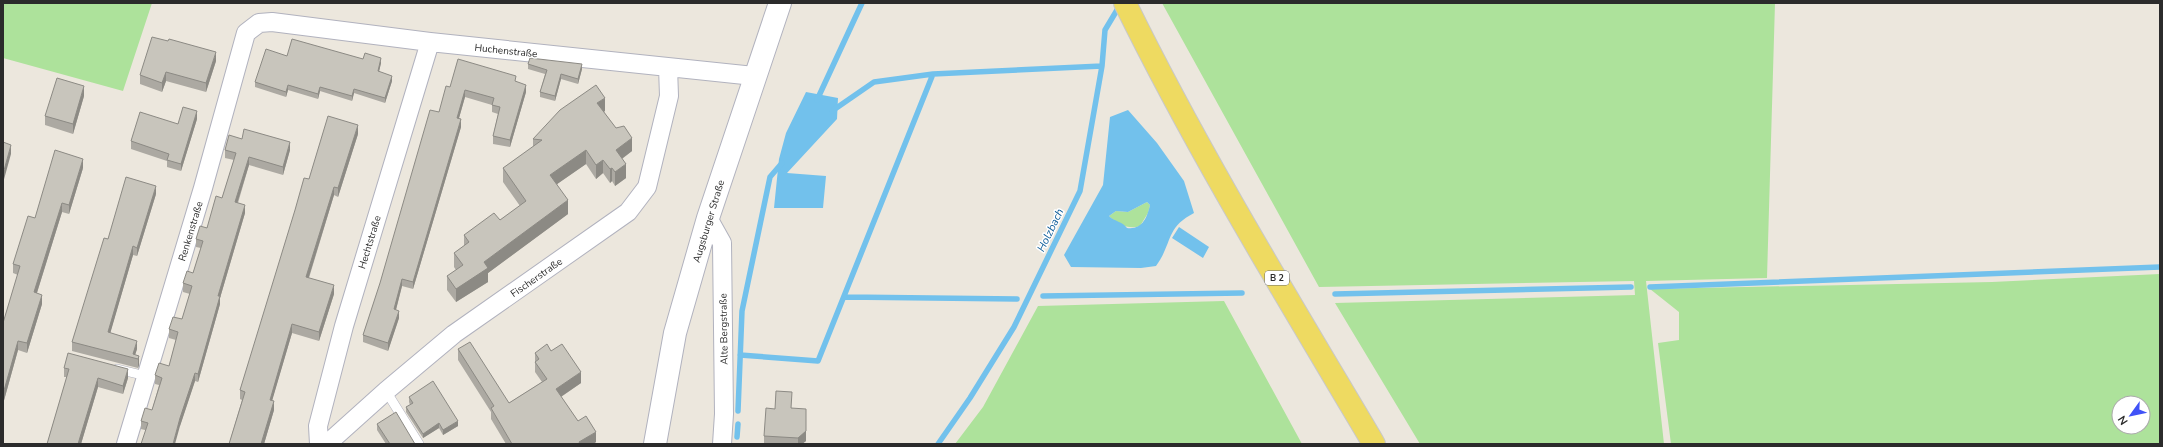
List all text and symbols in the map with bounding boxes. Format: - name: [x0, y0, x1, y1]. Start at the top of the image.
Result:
- street label: Huchenstraße: [474, 41, 538, 61]
- street label: Augsburger Straße: [690, 178, 728, 264]
- street label: Renkenstraße: [175, 200, 207, 263]
- water label: Holzbach: [1034, 206, 1067, 254]
- street label: Hechtstraße: [355, 214, 385, 271]
- street label: Fischerstraße: [508, 255, 565, 301]
- road number: B 2: [1265, 271, 1289, 285]
- street label: Alte Bergstraße: [716, 293, 732, 365]
- north arrow: [2111, 395, 2151, 435]
- text: N: [2115, 413, 2132, 428]

